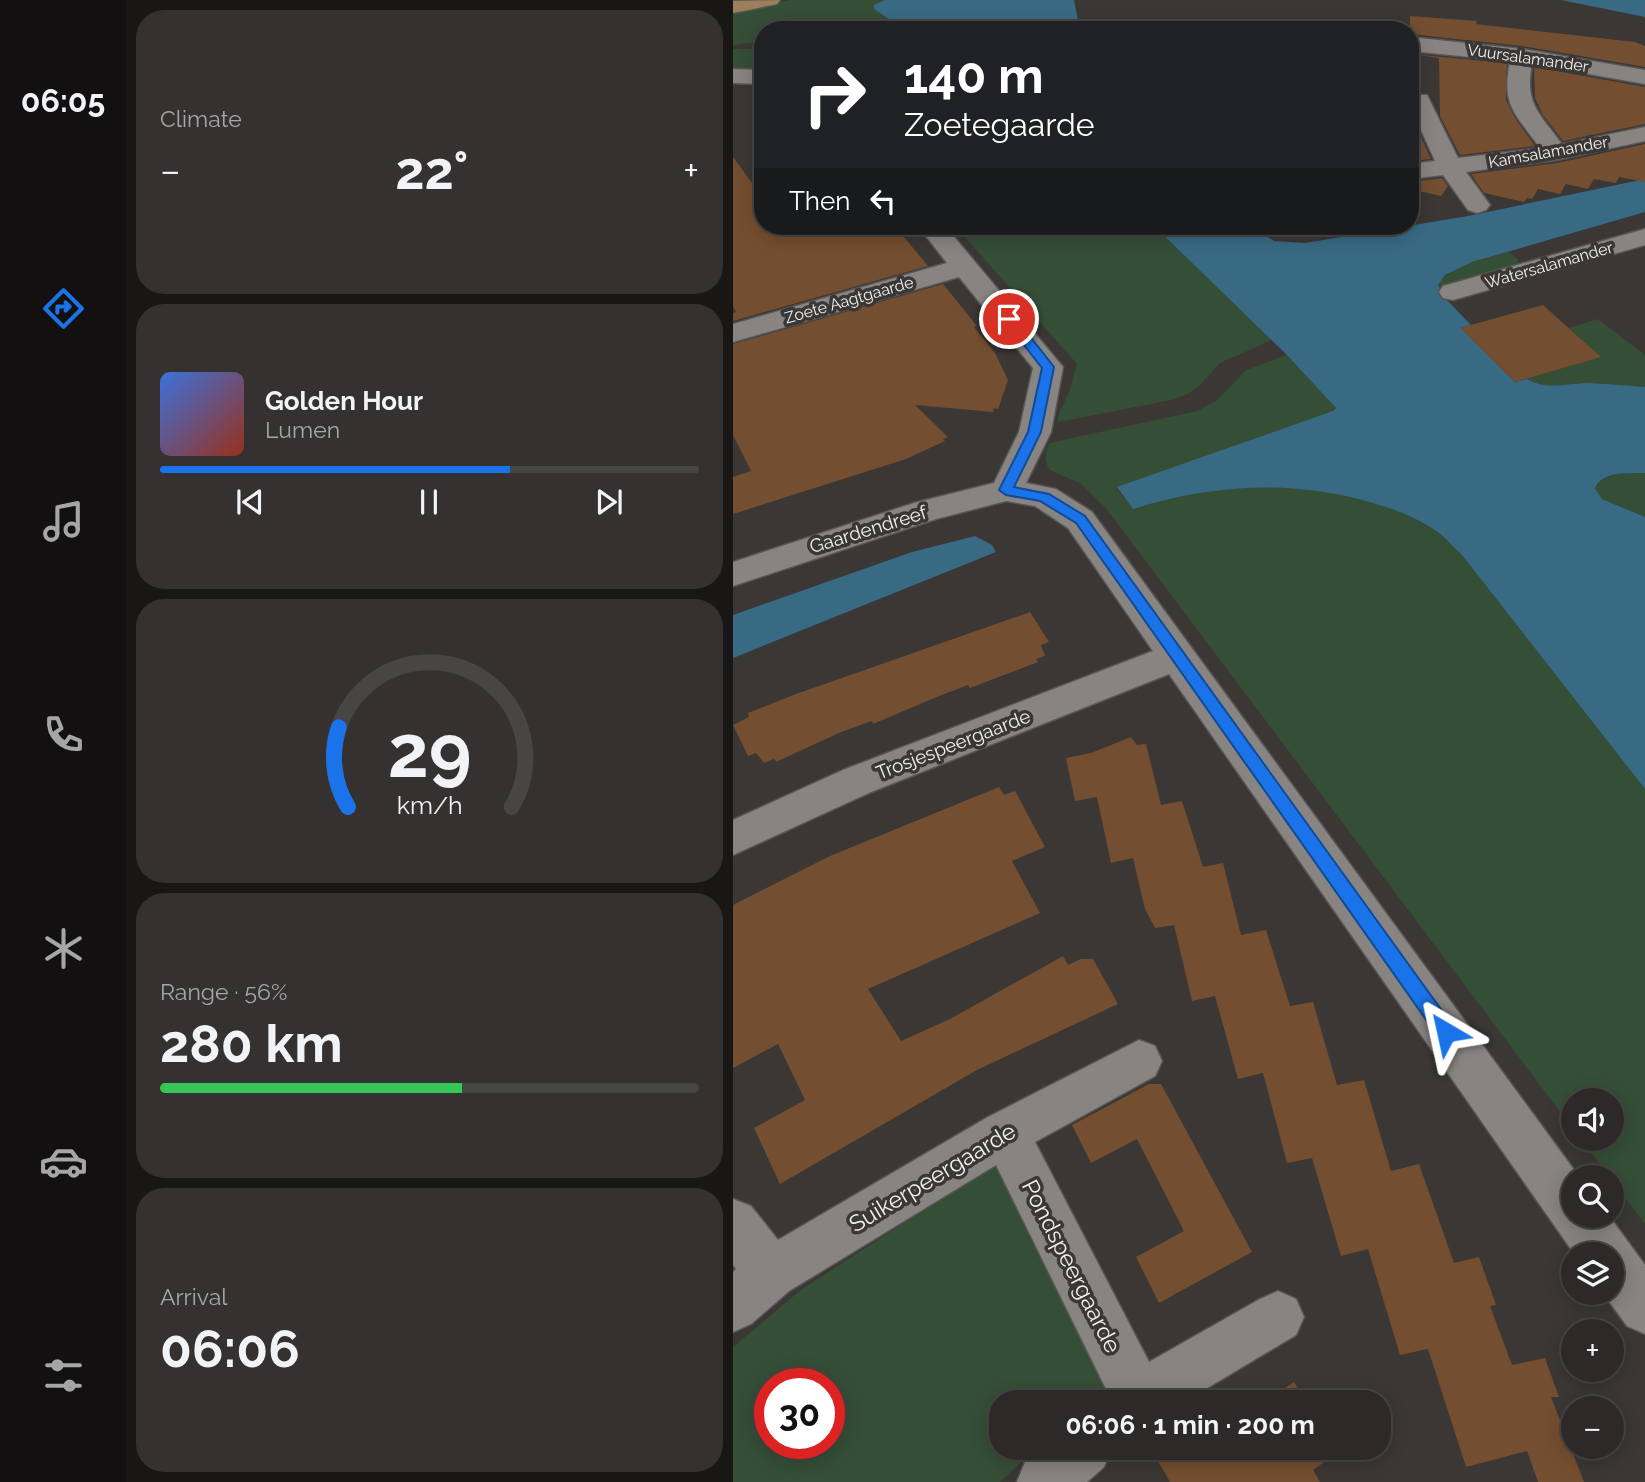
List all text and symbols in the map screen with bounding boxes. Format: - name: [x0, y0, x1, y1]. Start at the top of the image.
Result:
- street label: Vuursalamander: [1466, 40, 1590, 76]
- text: 140 m: [904, 47, 1044, 104]
- icon: right: [789, 49, 880, 140]
- text: 06:05: [21, 82, 105, 119]
- text: Climate: [160, 105, 242, 132]
- text: Zoetegaarde: [904, 106, 1095, 143]
- street label: Kamsalamander: [1487, 132, 1610, 172]
- text: 22°: [395, 140, 468, 201]
- text: −: [160, 148, 180, 193]
- text: +: [683, 148, 699, 193]
- icon: left: [864, 182, 902, 220]
- text: Then: [789, 186, 850, 216]
- street label: Watersalamander: [1483, 238, 1615, 292]
- street label: Zoete Aagtgaarde: [782, 272, 916, 328]
- icon: directions: [39, 284, 88, 333]
- pin: [979, 289, 1039, 349]
- icon: arrive: [990, 300, 1028, 338]
- text: Golden Hour: [265, 386, 423, 416]
- text: Lumen: [265, 416, 340, 443]
- icon: previous: [231, 483, 269, 521]
- icon: pause: [410, 483, 448, 521]
- icon: next: [590, 483, 628, 521]
- icon: music: [39, 497, 88, 546]
- street label: Gaardendreef: [807, 501, 930, 557]
- street label: Trosjespeergaarde: [873, 704, 1033, 784]
- text: 29: [388, 709, 471, 794]
- icon: phone: [39, 710, 88, 759]
- text: km/h: [397, 790, 462, 820]
- icon: climate: [39, 924, 88, 973]
- text: Range · 56%: [160, 978, 287, 1005]
- position arrow: [1409, 995, 1483, 1069]
- text: 280 km: [160, 1013, 343, 1074]
- map controls: [1561, 1088, 1624, 1459]
- button: sound: [1561, 1088, 1624, 1151]
- street label: Suikerpeergaarde: [844, 1117, 1020, 1237]
- icon: car: [39, 1137, 88, 1186]
- button: search: [1561, 1165, 1624, 1228]
- street label: Pondspeergaarde: [1017, 1175, 1127, 1357]
- button: layers: [1561, 1242, 1624, 1305]
- text: Arrival: [160, 1283, 227, 1310]
- text: 06:06: [160, 1318, 300, 1379]
- button: +: [1561, 1319, 1624, 1382]
- icon: filters: [39, 1351, 88, 1400]
- speed limit sign: 30: [754, 1368, 845, 1459]
- button: −: [1561, 1396, 1624, 1459]
- text: 06:06 · 1 min · 200 m: [1065, 1410, 1315, 1440]

